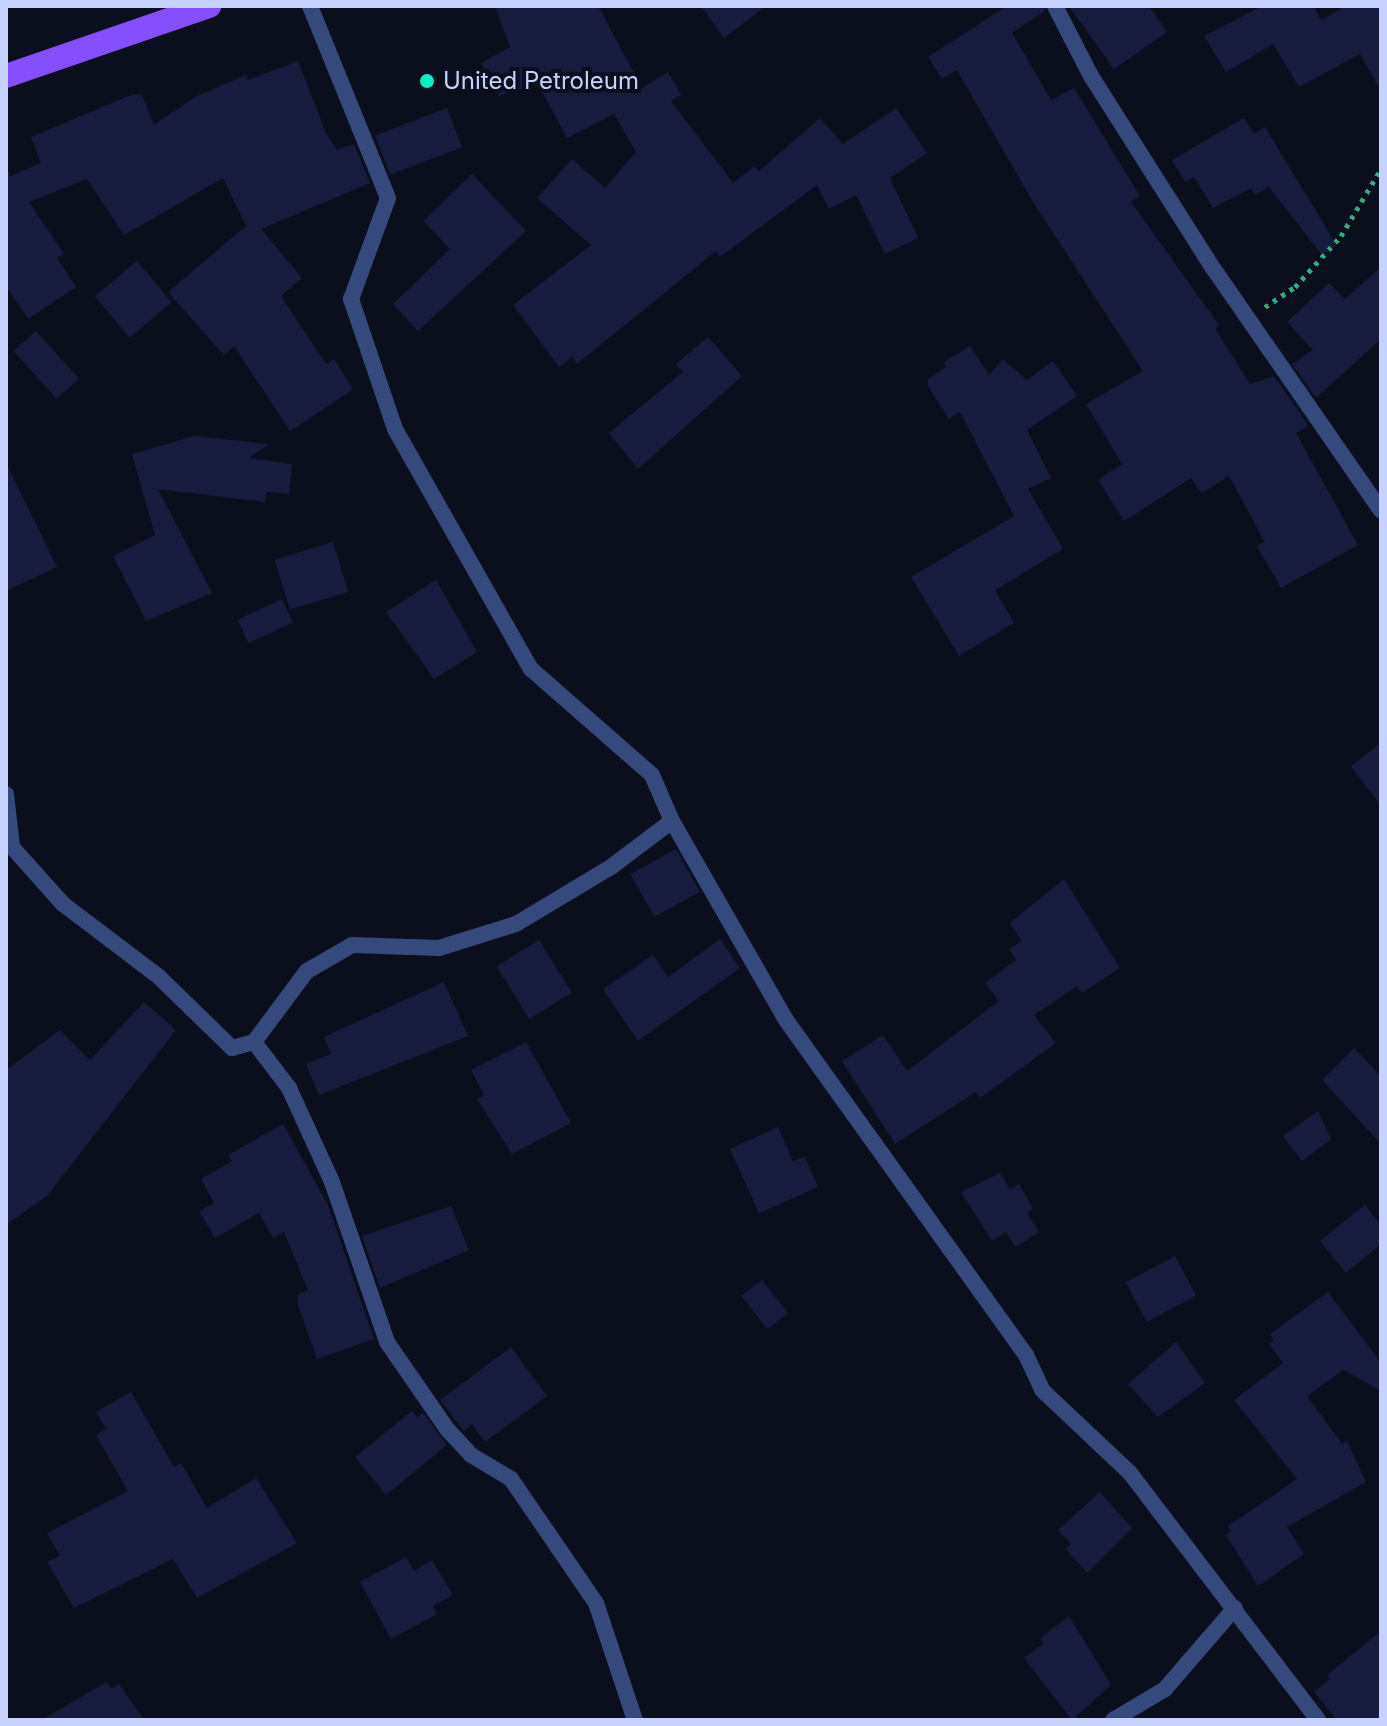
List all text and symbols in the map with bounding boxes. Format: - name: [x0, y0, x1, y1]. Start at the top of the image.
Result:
- place label: United Petroleum: [443, 67, 639, 95]
- marker: United Petroleum: [418, 72, 436, 90]

